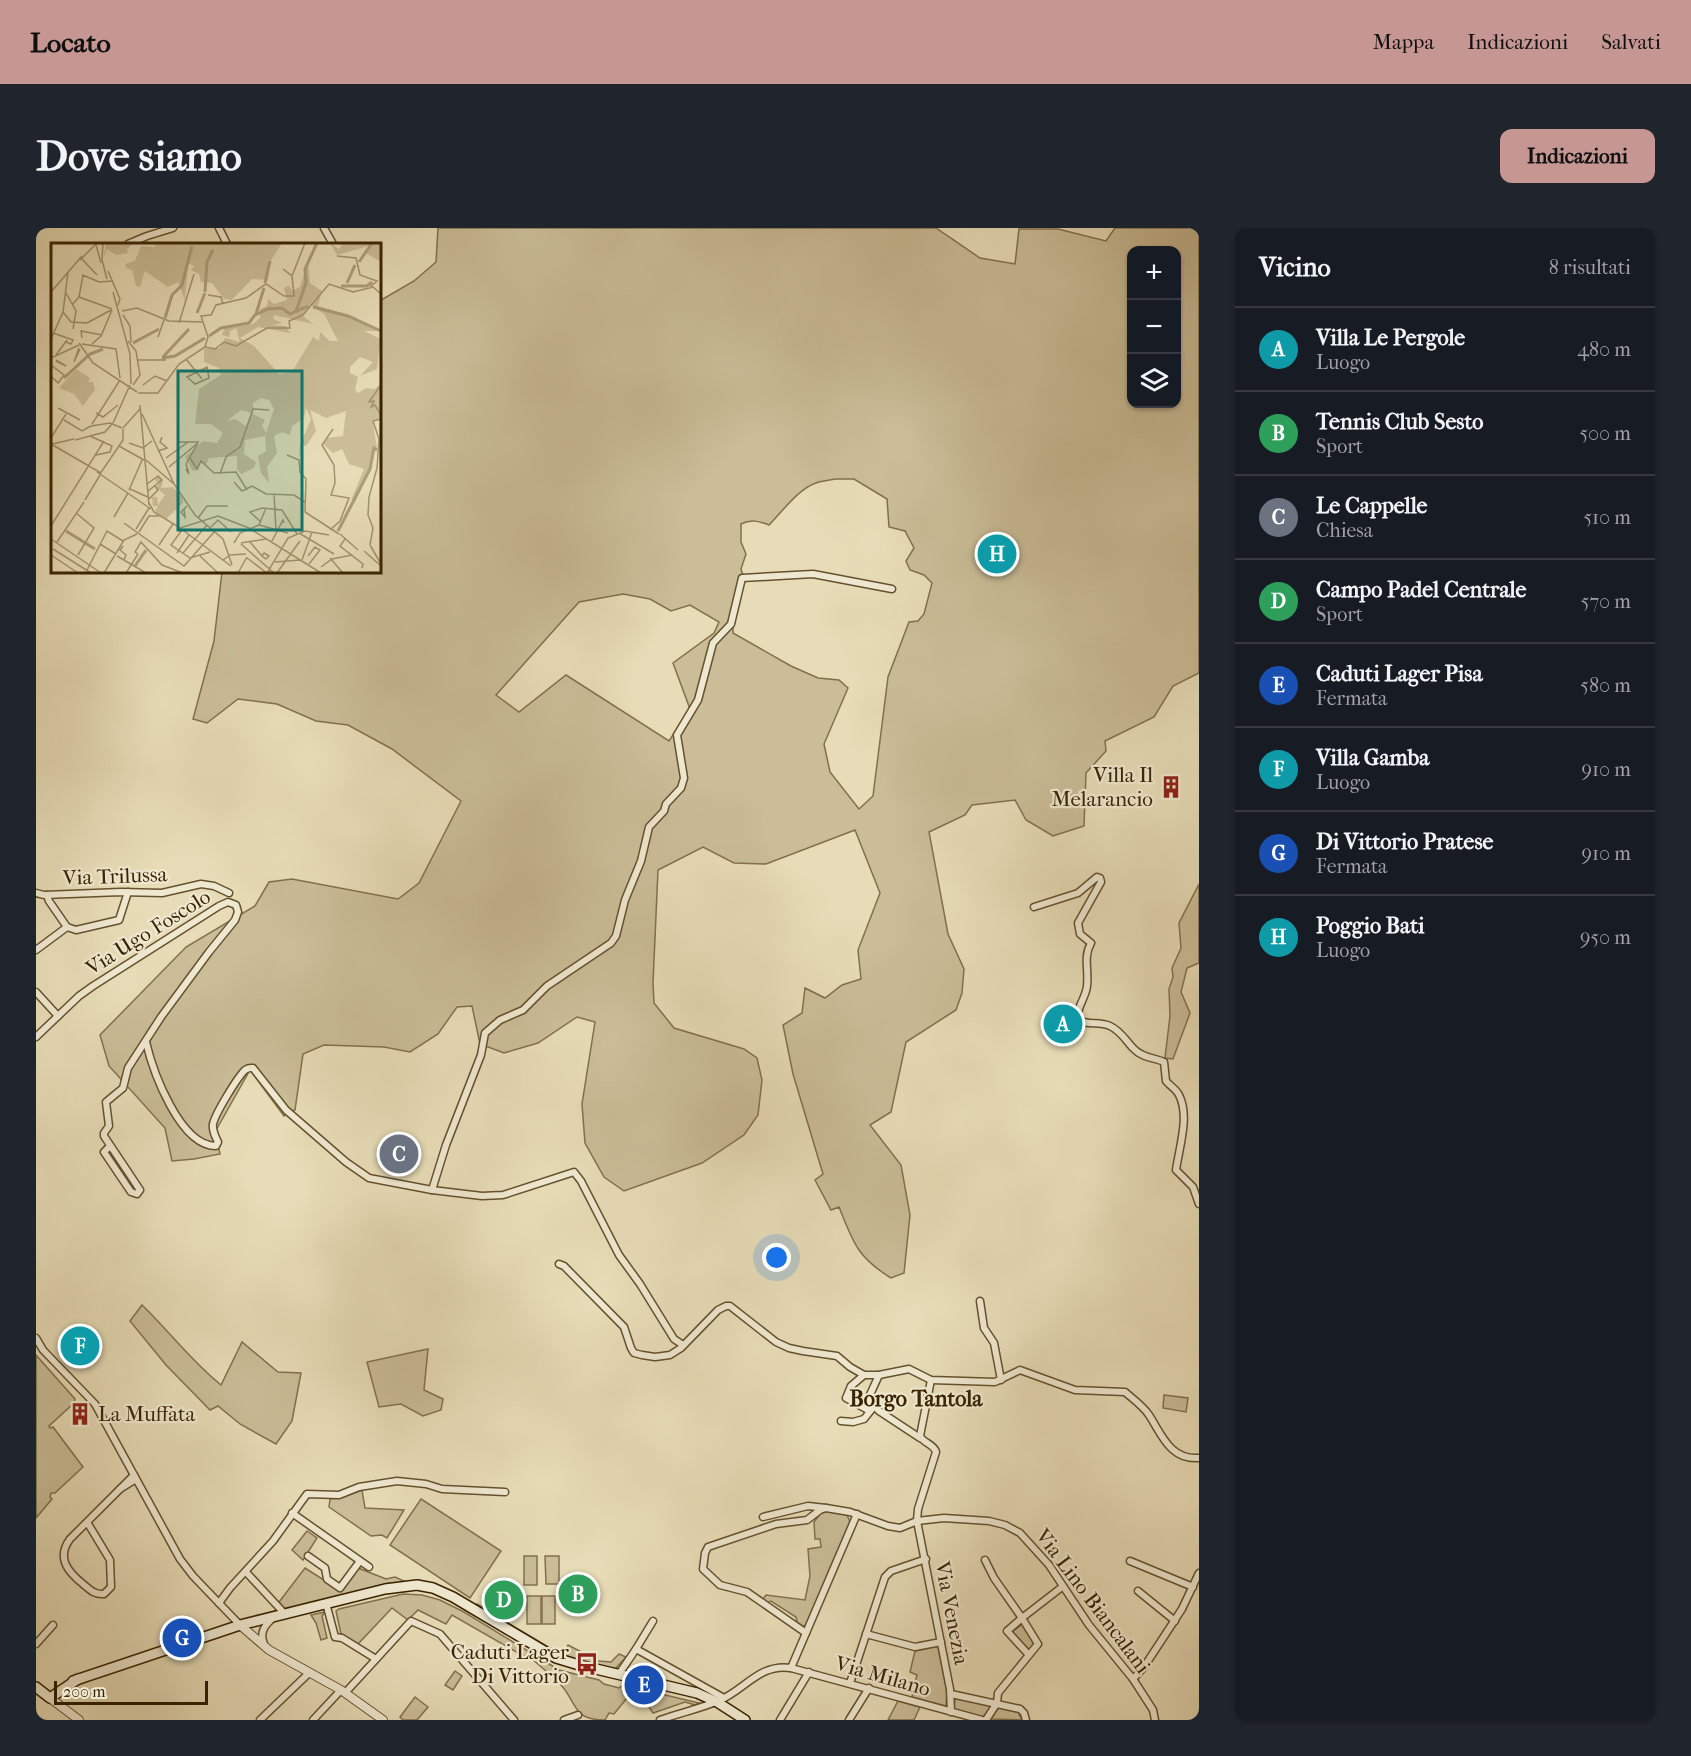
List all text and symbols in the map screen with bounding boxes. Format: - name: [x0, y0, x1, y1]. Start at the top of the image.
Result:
- text: Locato: [30, 26, 111, 59]
- text: Mappa: [1373, 30, 1434, 54]
- text: Indicazioni: [1467, 30, 1568, 54]
- text: Salvati: [1601, 30, 1661, 54]
- button: Indicazioni: [1500, 129, 1655, 183]
- text: Dove siamo: [36, 132, 242, 181]
- inset map: [51, 243, 381, 573]
- map controls: [1127, 246, 1181, 408]
- button: +: [1127, 246, 1181, 300]
- text: Vicino: [1259, 252, 1331, 283]
- text: 8 risultati: [1549, 256, 1631, 279]
- button: −: [1127, 300, 1181, 354]
- text: Villa Le Pergole: [1316, 325, 1465, 351]
- text: A: [1272, 338, 1285, 361]
- text: 480 m: [1577, 338, 1631, 361]
- text: Luogo: [1316, 351, 1370, 374]
- button: layers: [1127, 354, 1181, 408]
- text: Tennis Club Sesto: [1316, 409, 1483, 435]
- text: B: [1272, 422, 1285, 445]
- text: 500 m: [1579, 422, 1631, 445]
- text: Sport: [1316, 435, 1363, 458]
- text: Le Cappelle: [1316, 493, 1428, 519]
- text: C: [1272, 506, 1285, 529]
- text: 510 m: [1583, 506, 1631, 529]
- text: Chiesa: [1316, 519, 1373, 542]
- pin: H: [978, 532, 1016, 576]
- text: Campo Padel Centrale: [1316, 577, 1526, 603]
- text: D: [1271, 590, 1286, 613]
- text: 570 m: [1581, 590, 1631, 613]
- text: Sport: [1316, 603, 1363, 626]
- text: Caduti Lager Pisa: [1316, 661, 1483, 687]
- text: E: [1272, 674, 1285, 697]
- text: 580 m: [1580, 674, 1631, 697]
- text: Fermata: [1316, 687, 1387, 710]
- text: Villa Gamba: [1316, 745, 1429, 771]
- text: F: [1273, 758, 1284, 781]
- text: 910 m: [1582, 758, 1631, 781]
- place label: Villa Il Melarancio: [1052, 763, 1153, 811]
- text: Luogo: [1316, 771, 1370, 794]
- building icon: Villa Il Melarancio: [1158, 774, 1184, 800]
- text: Di Vittorio Pratese: [1316, 829, 1493, 855]
- text: G: [1271, 842, 1286, 865]
- text: 910 m: [1582, 842, 1631, 865]
- text: Fermata: [1316, 855, 1387, 878]
- street label: Via Trilussa: [61, 862, 168, 890]
- street label: Via Ugo Foscolo: [80, 884, 215, 980]
- text: Poggio Bati: [1316, 913, 1425, 939]
- text: H: [1271, 926, 1286, 949]
- text: 950 m: [1580, 926, 1631, 949]
- text: Luogo: [1316, 939, 1370, 962]
- pin: A: [1044, 1002, 1082, 1046]
- pin: C: [380, 1132, 418, 1176]
- your location: [762, 1243, 791, 1272]
- pin: F: [60, 1324, 99, 1368]
- district label: Borgo Tantola: [850, 1386, 983, 1412]
- building icon: La Muffata: [67, 1401, 93, 1427]
- place label: La Muffata: [98, 1402, 195, 1426]
- street label: Via Lino Biancalani: [1030, 1523, 1155, 1678]
- street label: Via Venezia: [930, 1558, 974, 1667]
- pin: B: [558, 1572, 598, 1616]
- pin: D: [484, 1578, 524, 1622]
- pin: G: [162, 1616, 202, 1660]
- place label: Caduti Lager Di Vittorio: [451, 1640, 569, 1688]
- bus stop icon: Caduti Lager Di Vittorio: [574, 1651, 600, 1677]
- street label: Via Milano: [832, 1651, 933, 1701]
- pin: E: [624, 1662, 664, 1708]
- scale bar: [54, 1678, 208, 1706]
- text: 200 m: [63, 1682, 106, 1701]

